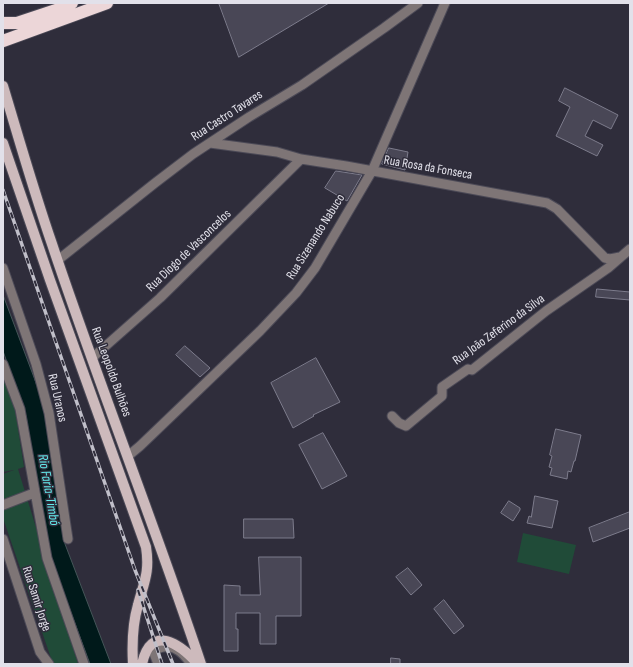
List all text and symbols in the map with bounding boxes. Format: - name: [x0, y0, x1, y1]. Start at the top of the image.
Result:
- street label: Rua Castro Tavares: [188, 87, 266, 145]
- street label: Rua Rosa da Fonseca: [383, 153, 473, 183]
- street label: Rua Sizenando Nabuco: [283, 191, 349, 283]
- street label: Rua Diogo de Vasconcelos: [143, 206, 235, 296]
- street label: Rua João Zeferino da Silva: [450, 291, 548, 369]
- street label: Rua Leopoldo Bulhões: [88, 325, 134, 419]
- street label: Rua Uranos: [44, 372, 70, 424]
- water label: Rio Faria-Timbó: [33, 453, 63, 527]
- street label: Rua Samir Jorge: [18, 565, 54, 633]

